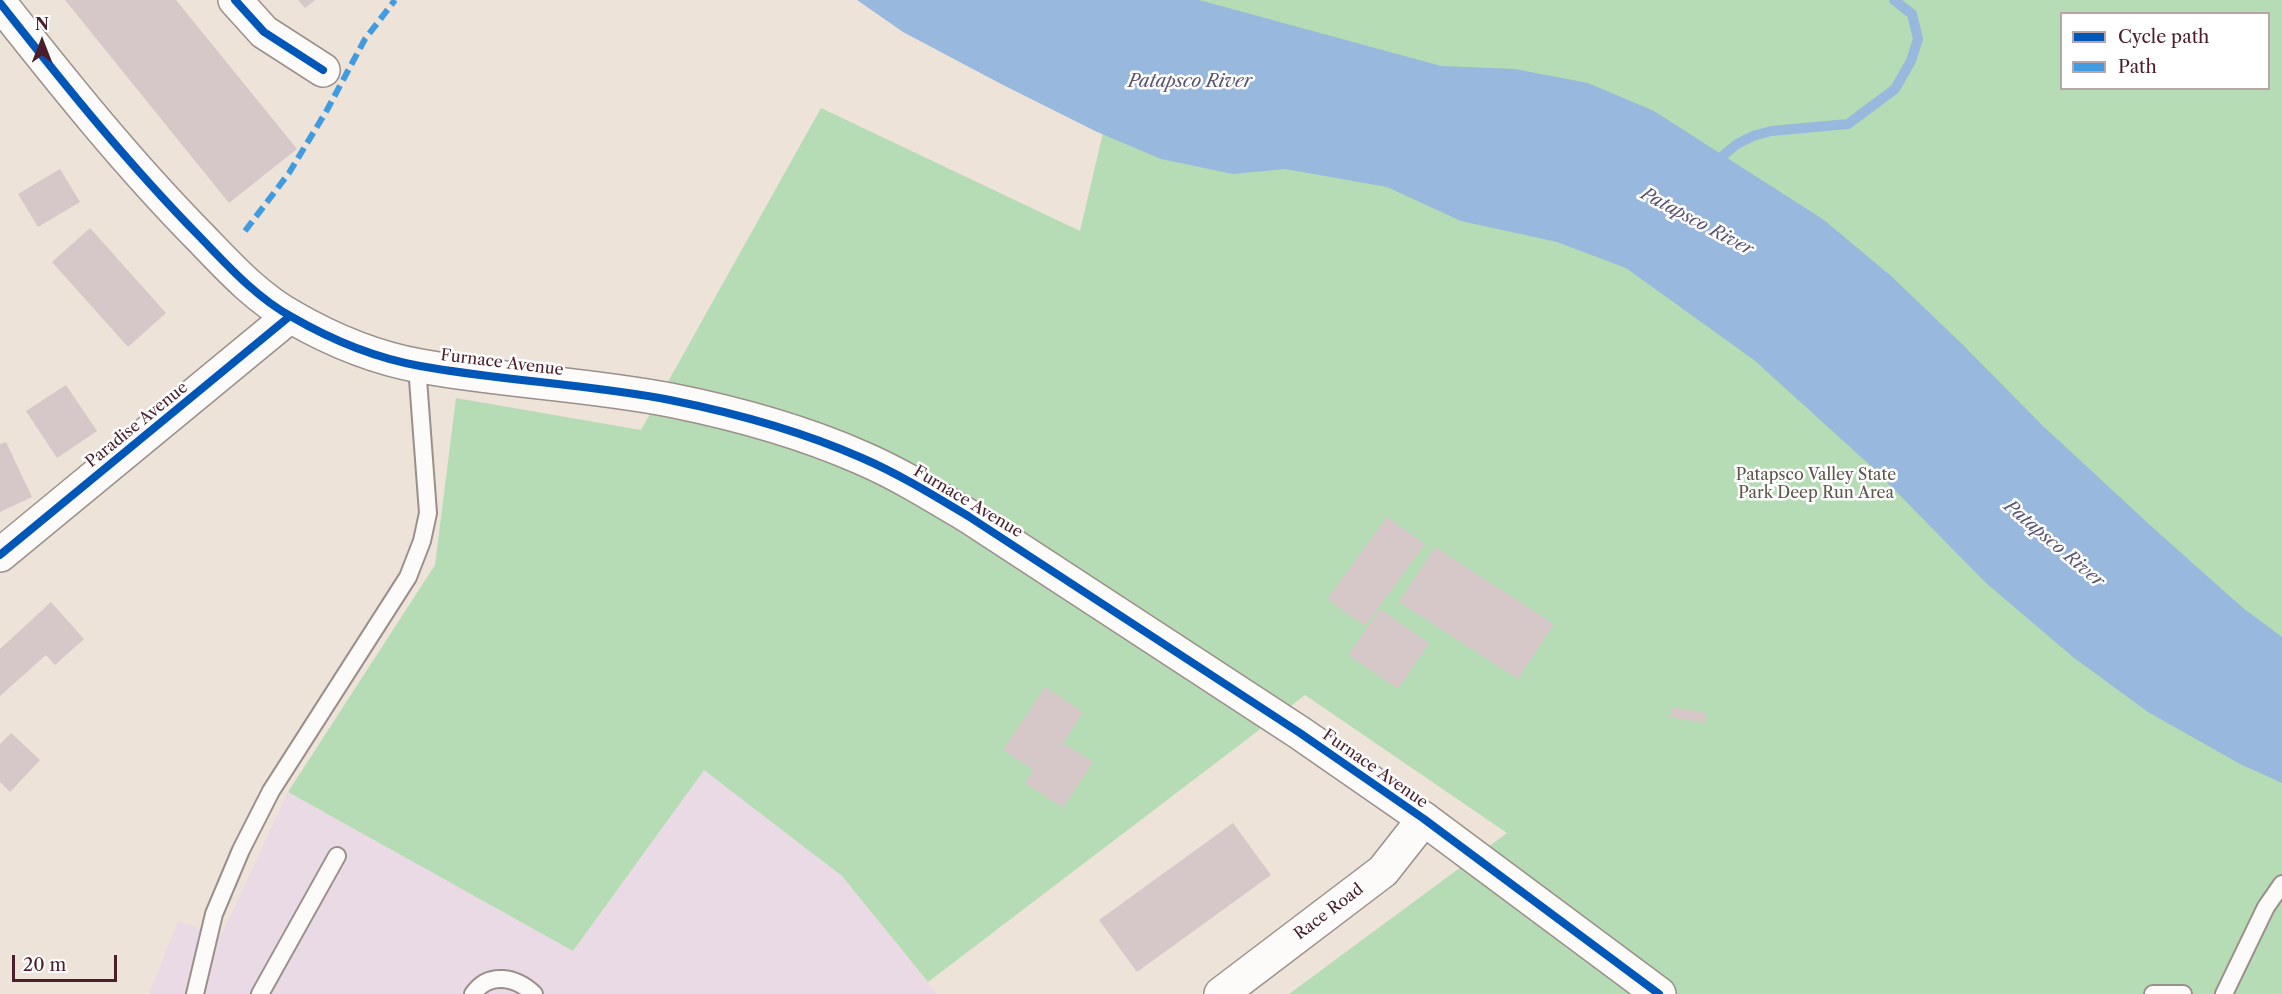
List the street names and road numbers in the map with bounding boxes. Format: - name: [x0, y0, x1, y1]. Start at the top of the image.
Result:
- street label: Furnace Avenue: [439, 346, 565, 380]
- street label: Paradise Avenue: [82, 378, 192, 472]
- street label: Furnace Avenue: [910, 462, 1026, 542]
- street label: Furnace Avenue: [1319, 726, 1431, 812]
- street label: Race Road: [1291, 880, 1367, 944]

